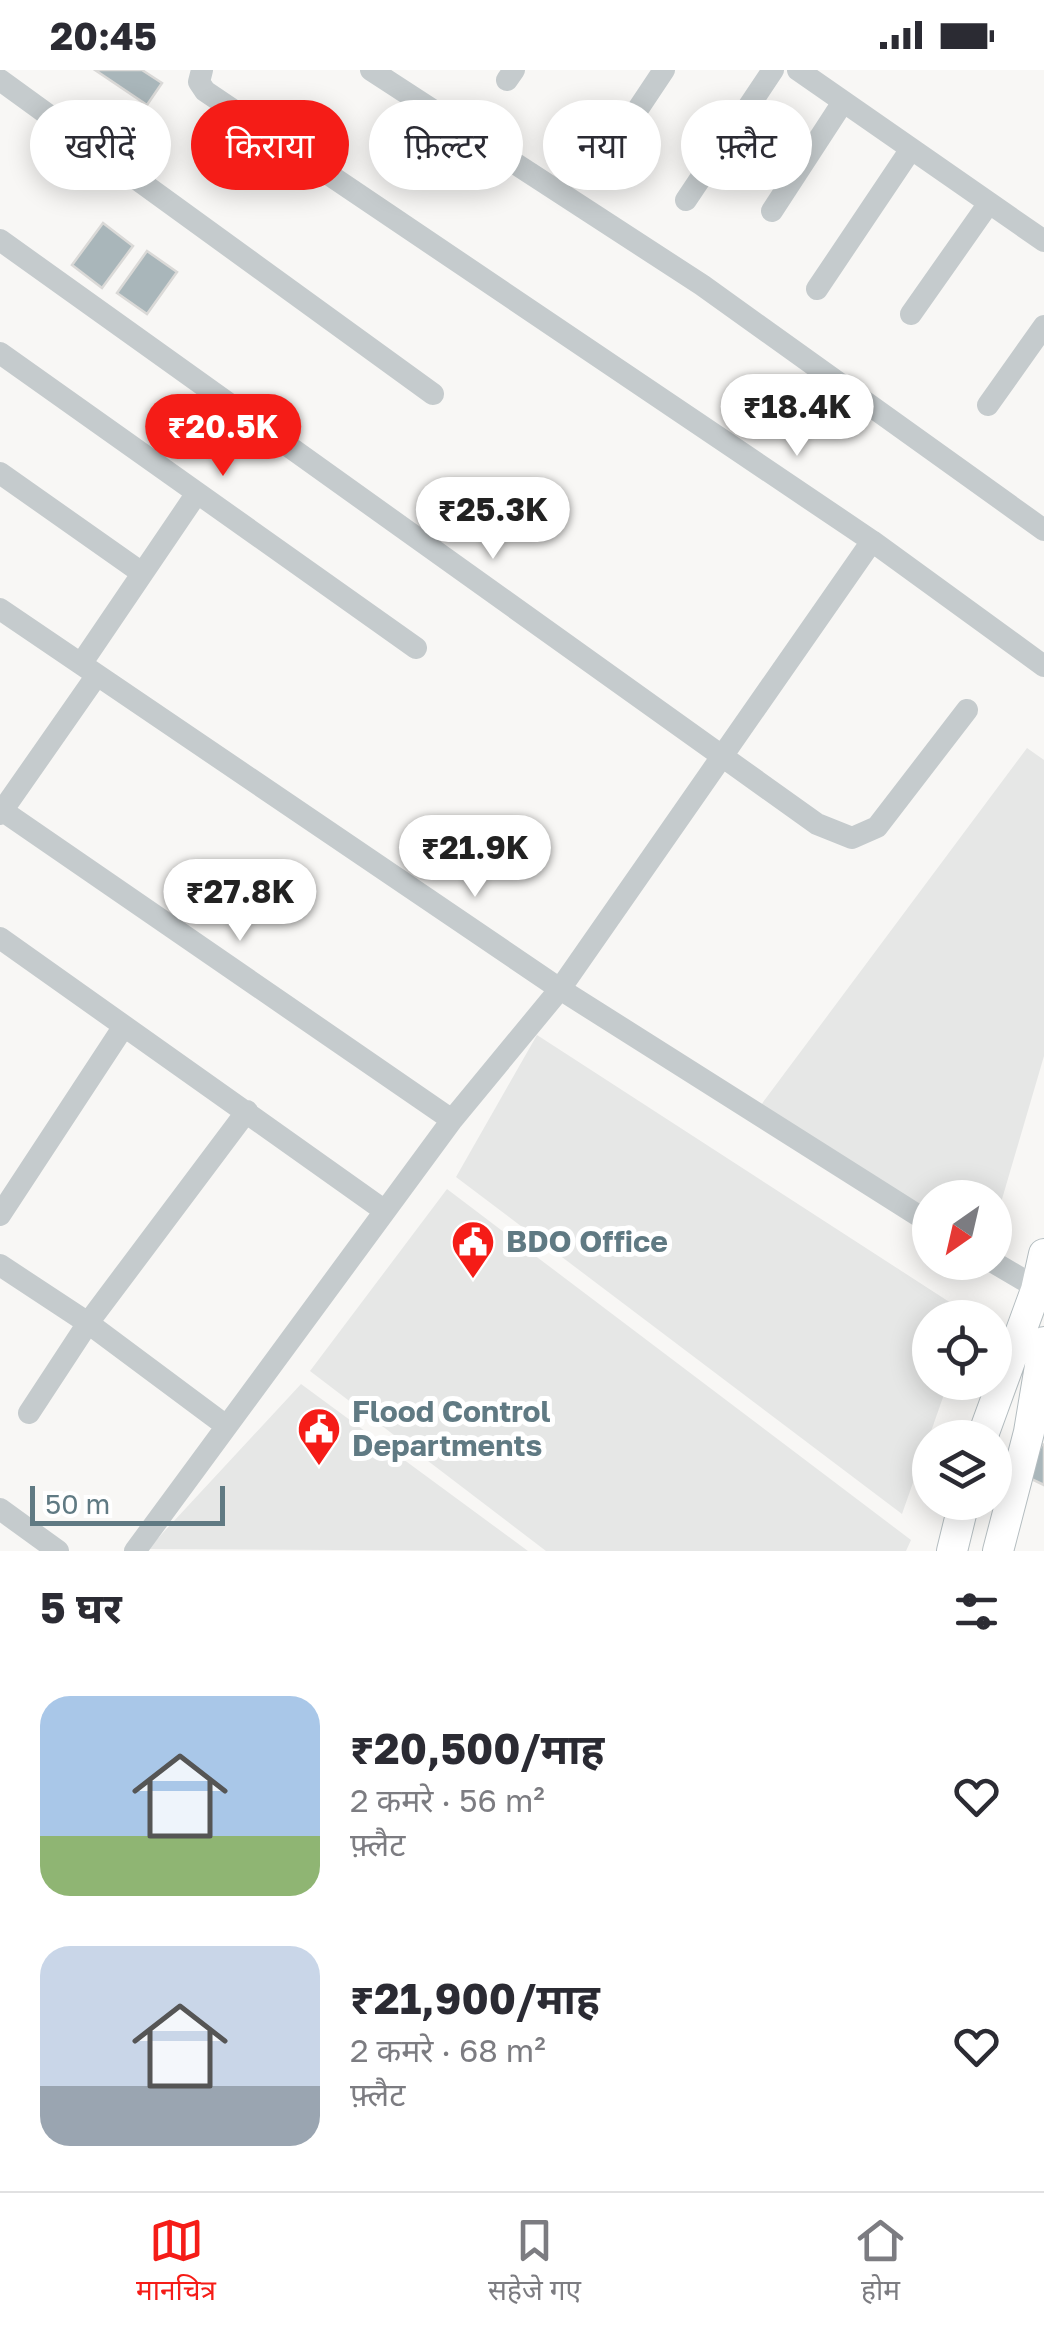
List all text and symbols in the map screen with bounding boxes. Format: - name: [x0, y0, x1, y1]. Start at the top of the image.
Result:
- text: 20:45: [50, 13, 157, 58]
- chip: खरीदें: [30, 100, 171, 190]
- chip: किराया: [191, 100, 349, 190]
- chip: फ़िल्टर: [369, 100, 523, 190]
- chip: नया: [543, 100, 661, 190]
- chip: फ़्लैट: [681, 100, 812, 190]
- pin: ₹18.4K: [716, 374, 878, 459]
- text: ₹18.4K: [743, 387, 851, 425]
- pin: ₹20.5K: [142, 394, 304, 479]
- text: ₹20.5K: [167, 407, 279, 445]
- pin: ₹25.3K: [412, 477, 574, 562]
- text: ₹25.3K: [438, 490, 548, 528]
- pin: ₹21.9K: [394, 815, 556, 900]
- text: ₹21.9K: [421, 828, 529, 866]
- pin: ₹27.8K: [159, 859, 321, 944]
- text: ₹27.8K: [185, 872, 295, 910]
- north arrow: [912, 1180, 1012, 1280]
- map controls: [912, 1180, 1012, 1520]
- public building icon: BDO Office: [450, 1219, 496, 1280]
- place label: BDO Office: [506, 1223, 668, 1259]
- button: locate: [912, 1300, 1012, 1400]
- place label: Flood Control Departments: [352, 1393, 550, 1463]
- public building icon: Flood Control Departments: [296, 1406, 342, 1467]
- button: layers: [912, 1420, 1012, 1520]
- scale bar: [30, 1481, 225, 1526]
- text: 50 m: [45, 1487, 110, 1520]
- text: 5 घर: [40, 1582, 122, 1632]
- icon: filters: [949, 1584, 1004, 1639]
- text: ₹20,500/माह: [350, 1723, 604, 1773]
- icon: home: [120, 1736, 240, 1856]
- icon: heart: [949, 1769, 1004, 1824]
- text: 2 कमरे · 56 m²: [350, 1781, 545, 1819]
- text: फ़्लैट: [350, 1825, 405, 1863]
- text: ₹21,900/माह: [350, 1973, 600, 2023]
- icon: home: [120, 1986, 240, 2106]
- icon: heart: [949, 2019, 1004, 2074]
- text: 2 कमरे · 68 m²: [350, 2031, 546, 2069]
- text: फ़्लैट: [350, 2075, 405, 2113]
- tab: मानचित्र: [136, 2213, 216, 2311]
- tab: सहेजे गए: [488, 2213, 581, 2311]
- tab: होम: [853, 2213, 908, 2311]

